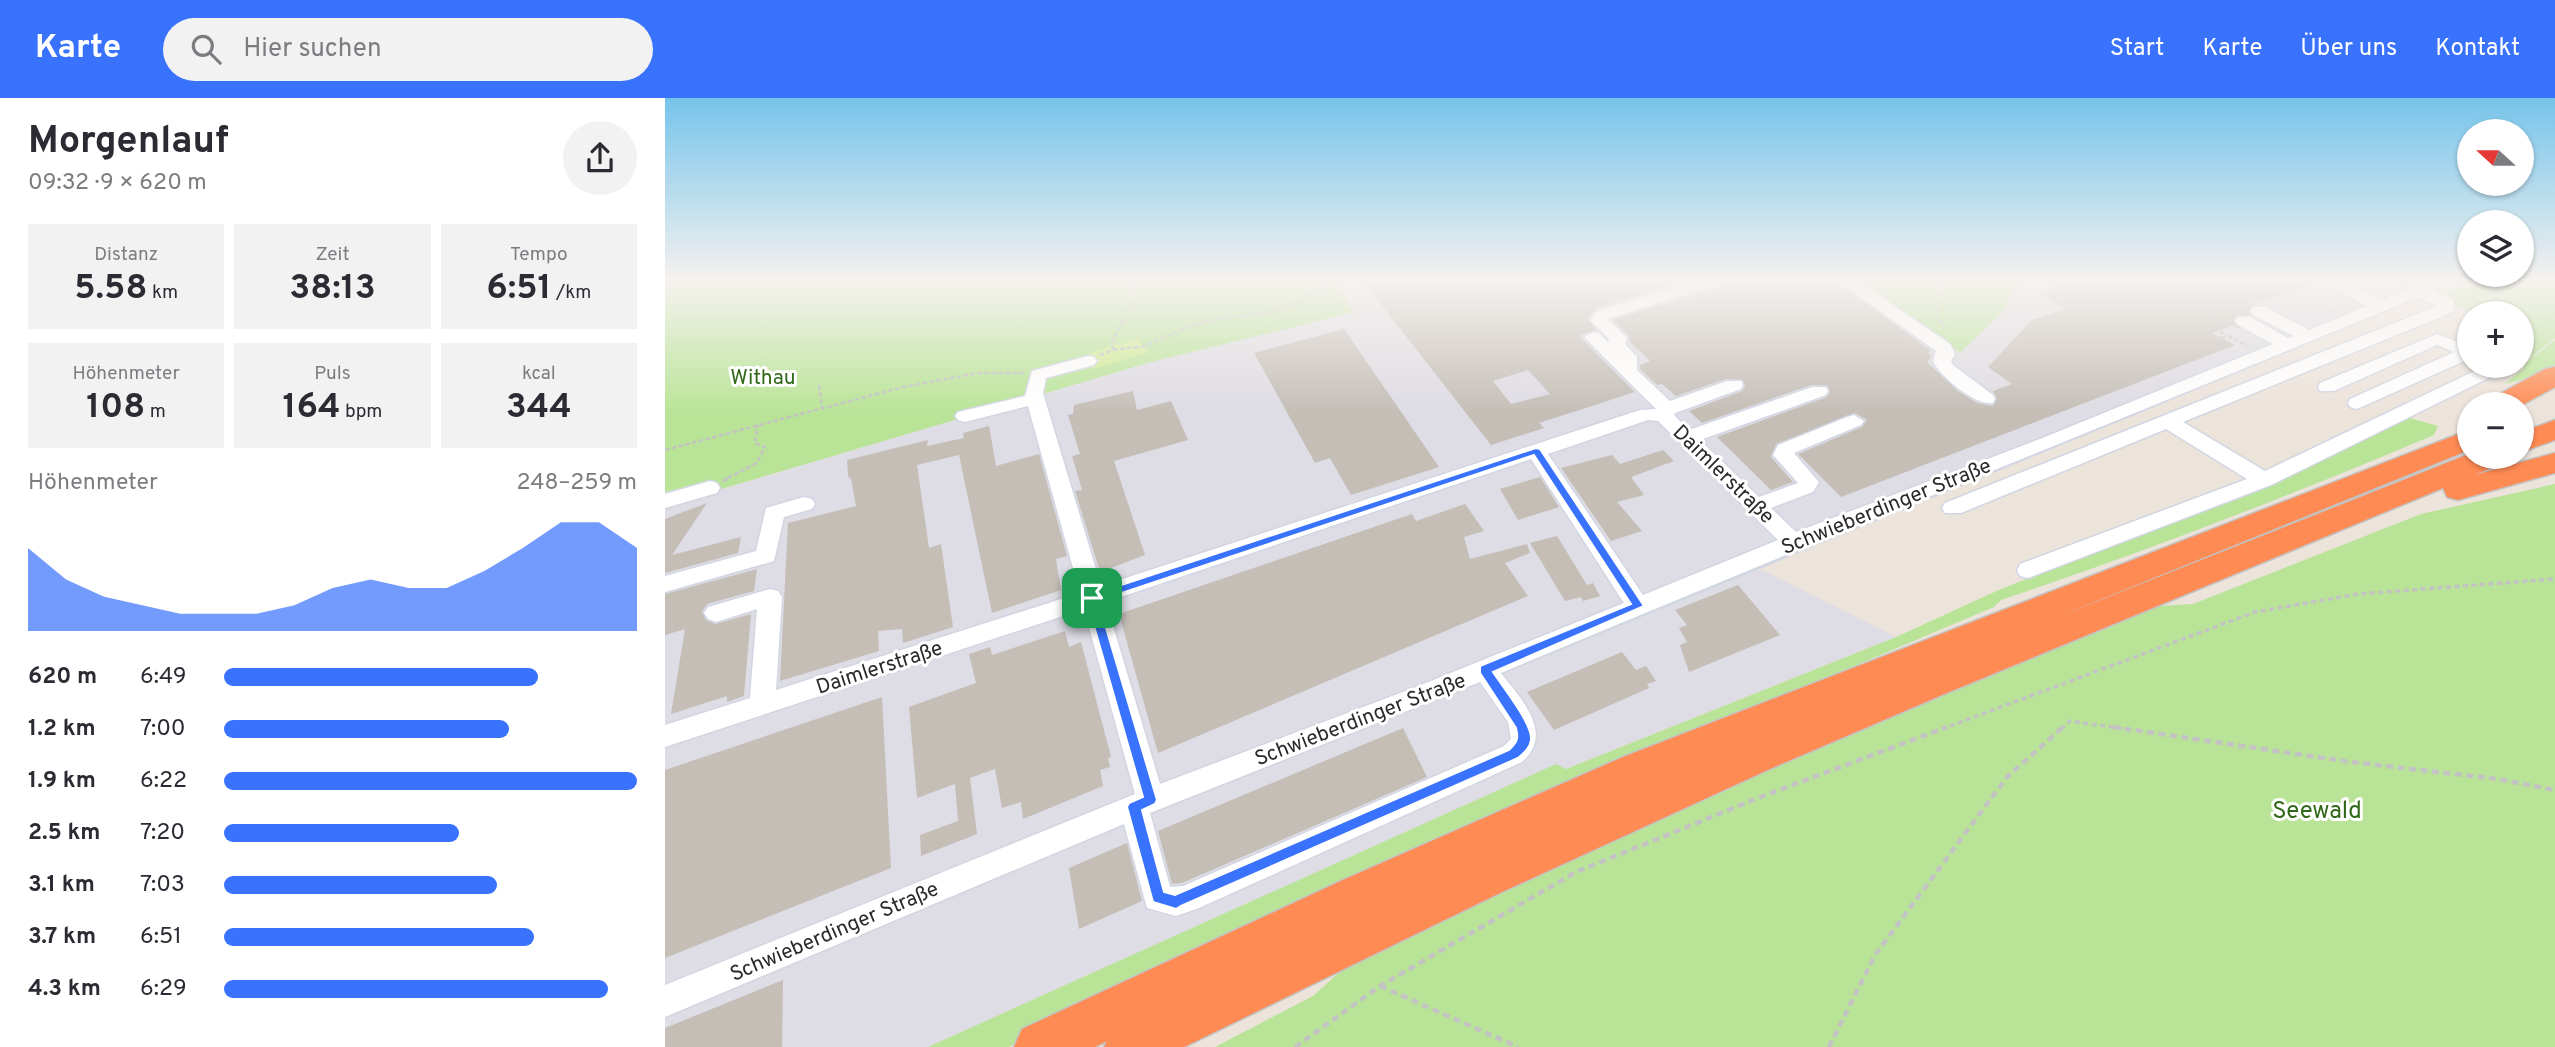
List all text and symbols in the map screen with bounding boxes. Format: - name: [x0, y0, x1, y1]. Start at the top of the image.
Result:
- search box: [163, 18, 653, 81]
- text: Karte: [35, 28, 121, 70]
- icon: search: [187, 30, 225, 68]
- text: Hier suchen: [243, 33, 382, 66]
- text: Start: [2110, 34, 2164, 64]
- text: Karte: [2202, 34, 2262, 64]
- text: Über uns: [2300, 34, 2397, 64]
- text: Kontakt: [2435, 34, 2520, 64]
- text: Morgenlauf: [28, 118, 229, 167]
- north arrow: [2457, 119, 2534, 196]
- map controls: [2457, 119, 2534, 469]
- button: share: [563, 121, 637, 195]
- text: 09:32 · 9 × 620 m: [28, 169, 207, 198]
- button: layers: [2457, 210, 2534, 287]
- text: Distanz: [94, 243, 158, 267]
- text: Zeit: [315, 243, 350, 267]
- text: Tempo: [510, 243, 568, 267]
- text: 5.58: [74, 267, 147, 311]
- text: 38:13: [289, 267, 376, 311]
- text: 6:51: [486, 267, 552, 311]
- text: km: [147, 281, 178, 305]
- text: /km: [552, 281, 591, 305]
- button: +: [2457, 301, 2534, 378]
- text: Höhenmeter: [72, 362, 180, 386]
- text: Puls: [314, 362, 351, 386]
- text: kcal: [522, 362, 556, 386]
- park label: Withau: [730, 365, 796, 392]
- text: 108: [86, 386, 145, 430]
- text: 164: [283, 386, 341, 430]
- text: 344: [506, 386, 572, 430]
- button: −: [2457, 392, 2534, 469]
- text: m: [145, 400, 166, 424]
- text: bpm: [341, 400, 382, 424]
- street label: Daimlerstraße: [1666, 420, 1780, 530]
- street label: Schwieberdinger Straße: [1778, 453, 1995, 562]
- text: Höhenmeter: [28, 469, 158, 498]
- text: 248–259 m: [516, 469, 637, 498]
- pin: [1062, 568, 1122, 628]
- icon: arrive: [1073, 579, 1111, 617]
- street label: Daimlerstraße: [813, 635, 946, 702]
- text: 620 m: [28, 663, 97, 692]
- text: 6:49: [140, 663, 187, 692]
- street label: Schwieberdinger Straße: [1251, 668, 1470, 773]
- text: 1.2 km: [28, 715, 96, 744]
- text: 7:00: [140, 715, 186, 744]
- text: 1.9 km: [28, 767, 96, 796]
- text: 6:22: [140, 767, 187, 796]
- park label: Seewald: [2272, 797, 2362, 827]
- text: 2.5 km: [28, 819, 101, 848]
- text: 7:20: [140, 819, 185, 848]
- text: 3.1 km: [28, 871, 95, 900]
- text: 7:03: [140, 871, 185, 900]
- street label: Schwieberdinger Straße: [726, 876, 943, 989]
- text: 3.7 km: [28, 923, 96, 952]
- text: 6:51: [140, 923, 182, 952]
- text: 4.3 km: [28, 975, 101, 1004]
- text: 6:29: [140, 975, 187, 1004]

